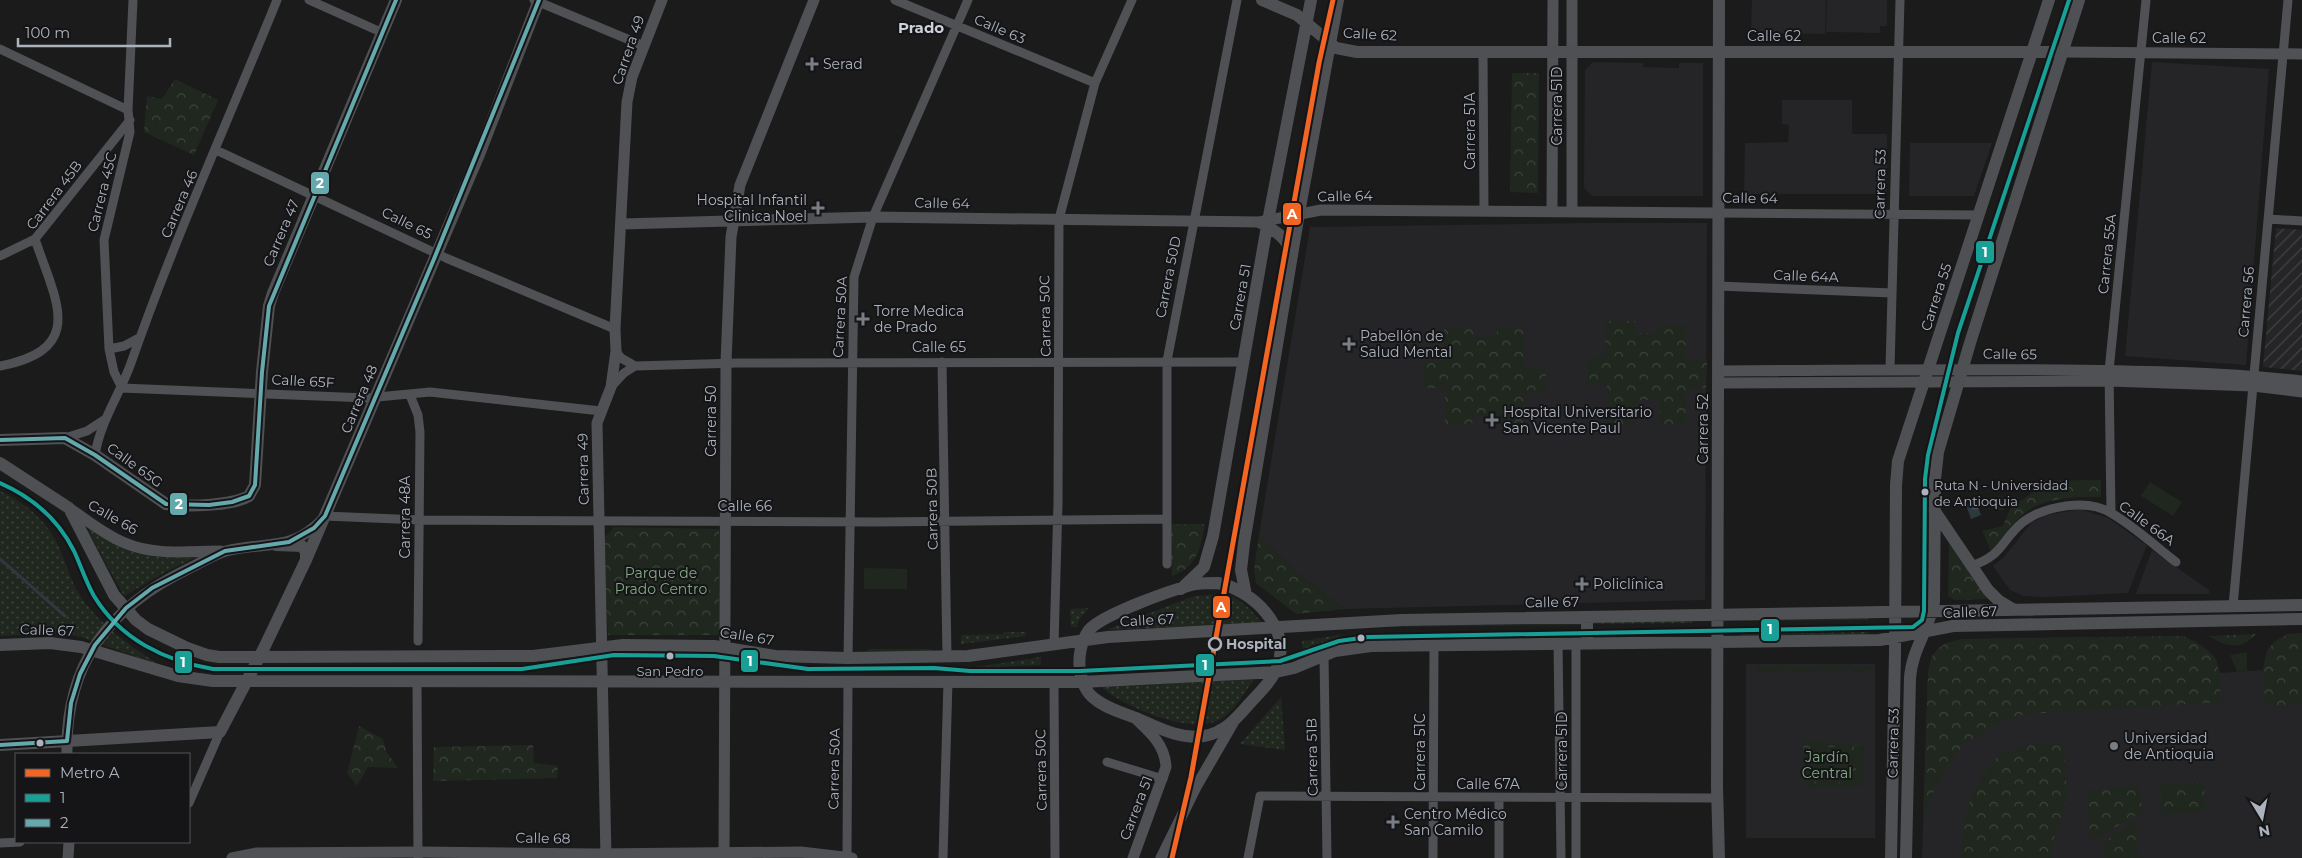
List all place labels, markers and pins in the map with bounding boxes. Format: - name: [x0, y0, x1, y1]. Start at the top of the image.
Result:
- place label: Serad: [823, 55, 863, 73]
- marker: Serad: [805, 57, 819, 71]
- place label: Hospital Infantil Clinica Noel: [697, 191, 807, 225]
- marker: Hospital Infantil Clinica Noel: [811, 201, 825, 215]
- place label: Torre Medica de Prado: [874, 302, 964, 336]
- marker: Torre Medica de Prado: [856, 312, 870, 326]
- place label: Pabellón de Salud Mental: [1360, 327, 1452, 361]
- marker: Pabellón de Salud Mental: [1342, 337, 1356, 351]
- place label: Hospital Universitario San Vicente Paul: [1503, 403, 1652, 437]
- marker: Hospital Universitario San Vicente Paul: [1485, 413, 1499, 427]
- place label: Ruta N - Universidad de Antioquia: [1934, 477, 2068, 509]
- marker: Ruta N - Universidad de Antioquia: [1920, 487, 1930, 497]
- place label: Policlínica: [1593, 575, 1664, 593]
- marker: Policlínica: [1575, 577, 1589, 591]
- unlabelled marker: [1356, 633, 1366, 643]
- place label: Hospital: [1226, 635, 1286, 653]
- marker: Hospital: [1208, 637, 1222, 651]
- marker: San Pedro: [665, 651, 675, 661]
- place label: San Pedro: [637, 663, 703, 679]
- place label: Universidad de Antioquia: [2124, 729, 2214, 763]
- unlabelled marker: [35, 738, 45, 748]
- marker: Universidad de Antioquia: [2108, 740, 2120, 752]
- place label: Centro Médico San Camilo: [1404, 805, 1507, 839]
- marker: Centro Médico San Camilo: [1386, 815, 1400, 829]

